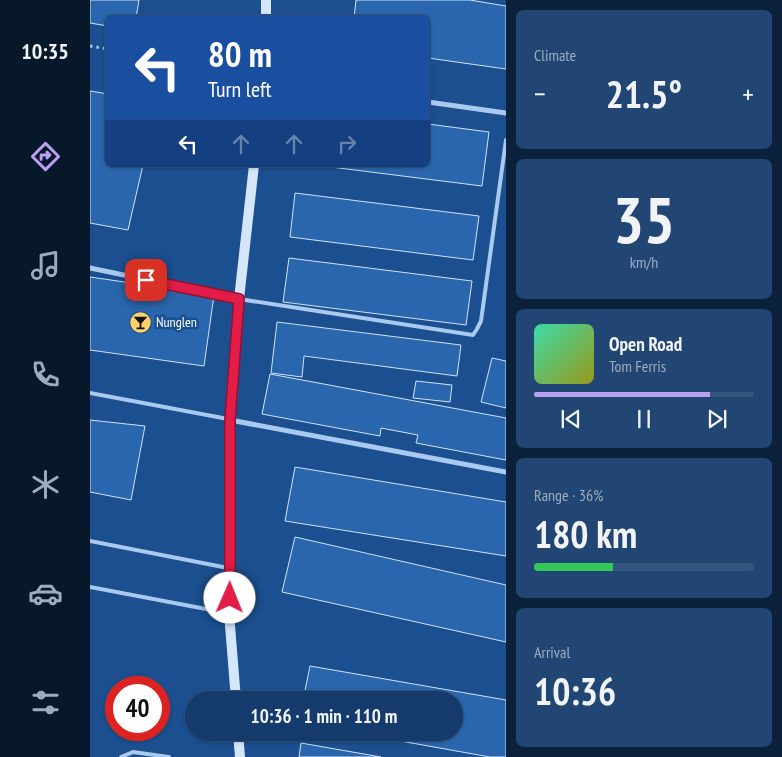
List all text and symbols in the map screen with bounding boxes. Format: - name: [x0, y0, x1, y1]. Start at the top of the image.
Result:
- text: 80 m: [208, 31, 272, 77]
- icon: left: [125, 35, 190, 100]
- text: 10:35: [21, 37, 69, 65]
- text: Climate: [534, 45, 576, 65]
- text: 21.5°: [606, 69, 682, 118]
- text: Turn left: [208, 75, 272, 103]
- text: −: [534, 75, 546, 112]
- text: +: [742, 75, 754, 112]
- icon: left: [174, 130, 202, 158]
- icon: ahead: [227, 130, 255, 158]
- icon: ahead: [280, 130, 308, 158]
- icon: right: [333, 130, 361, 158]
- icon: directions: [28, 139, 63, 174]
- text: 35: [613, 177, 675, 261]
- icon: music: [28, 248, 63, 283]
- text: km/h: [630, 252, 658, 272]
- pin: [125, 259, 167, 301]
- icon: arrive: [132, 266, 160, 294]
- bar icon: Nunglen: [128, 310, 152, 334]
- place label: Nunglen: [156, 313, 197, 331]
- text: Open Road: [609, 332, 682, 356]
- text: Tom Ferris: [609, 356, 666, 376]
- icon: phone: [28, 357, 63, 392]
- icon: previous: [557, 405, 585, 433]
- icon: pause: [630, 405, 658, 433]
- icon: next: [703, 405, 731, 433]
- icon: climate: [28, 467, 63, 502]
- text: Range · 36%: [534, 485, 603, 505]
- text: 180 km: [534, 509, 637, 558]
- position arrow: [203, 571, 255, 623]
- icon: car: [28, 576, 63, 611]
- text: Arrival: [534, 642, 570, 662]
- text: 10:36: [534, 666, 616, 715]
- speed limit sign: 40: [105, 676, 170, 741]
- icon: filters: [28, 685, 63, 720]
- text: 10:36 · 1 min · 110 m: [251, 704, 397, 728]

